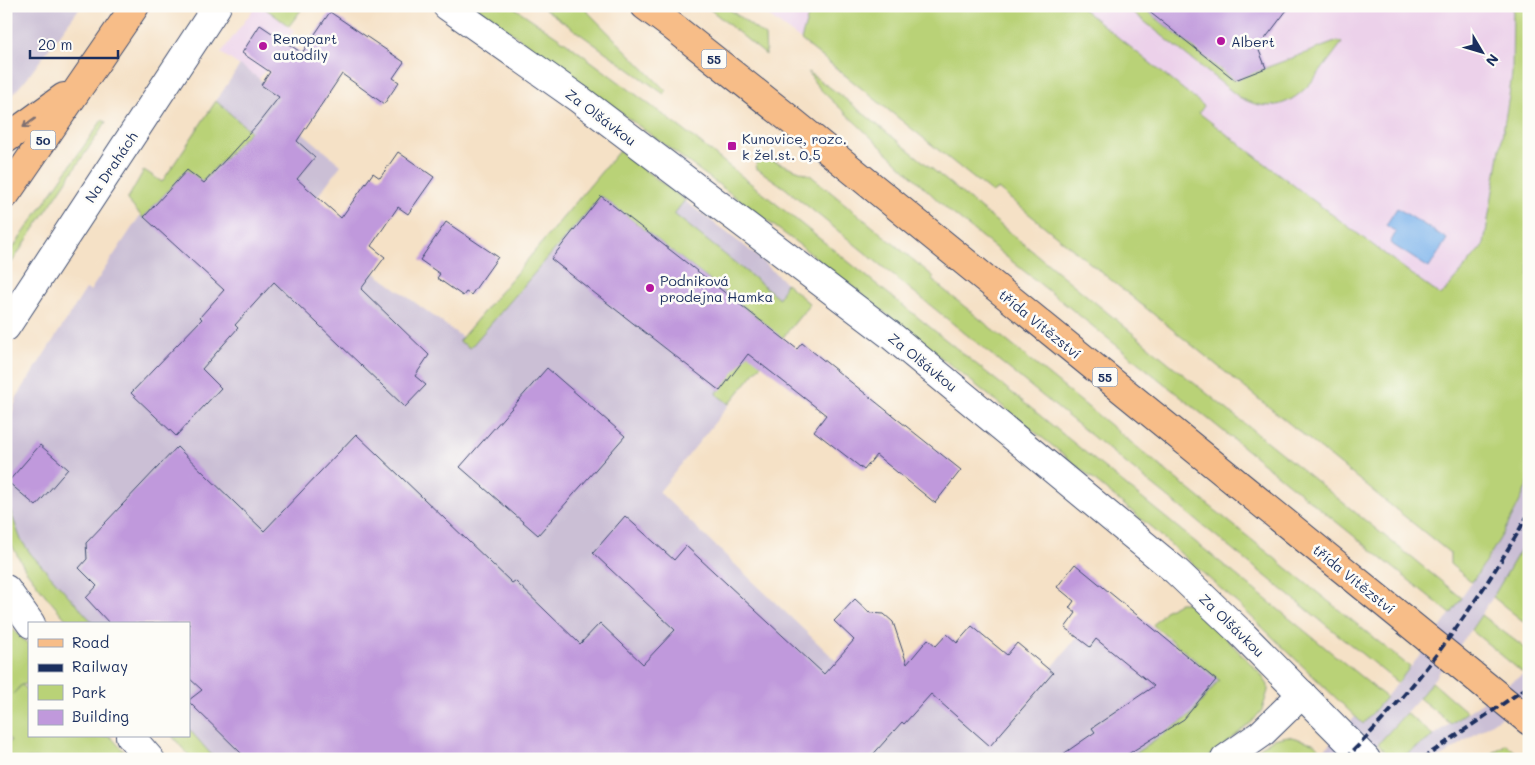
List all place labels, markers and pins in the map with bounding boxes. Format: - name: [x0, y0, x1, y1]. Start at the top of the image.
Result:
- place label: Renopart autodíly: [273, 29, 337, 64]
- place label: Albert: [1231, 32, 1275, 51]
- marker: Albert: [1215, 35, 1227, 47]
- marker: Renopart autodíly: [257, 40, 269, 52]
- place label: Kunovice, rozc. k žel.st. 0,5: [742, 129, 847, 164]
- marker: Kunovice, rozc. k žel.st. 0,5: [726, 140, 738, 152]
- place label: Podniková prodejna Hamka: [660, 271, 773, 306]
- marker: Podniková prodejna Hamka: [644, 282, 656, 294]

